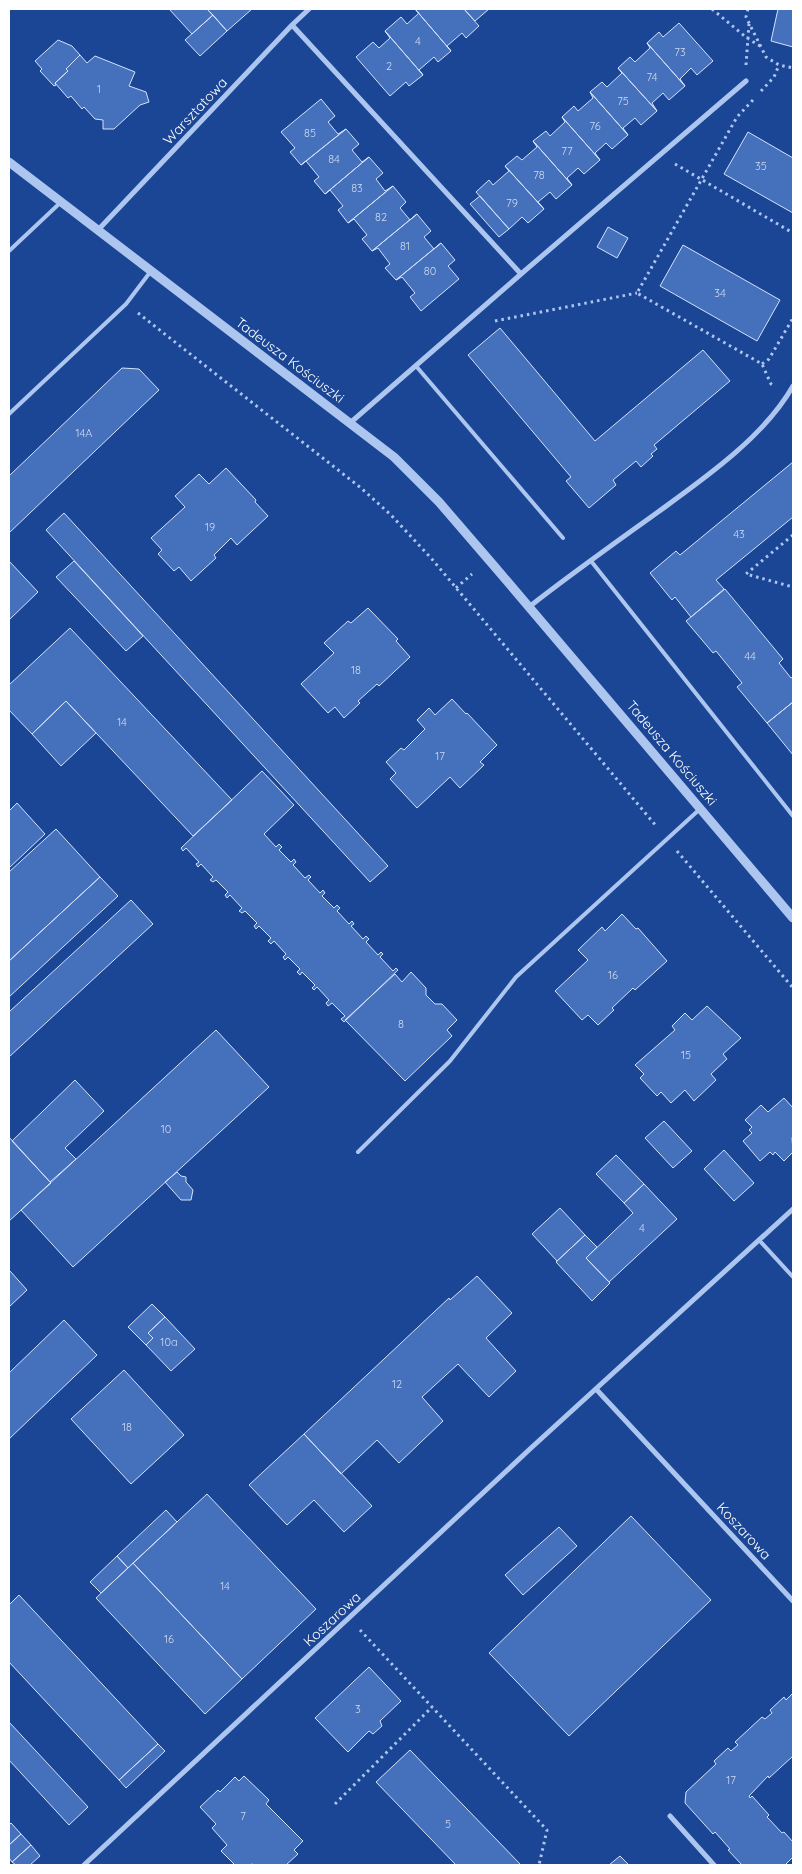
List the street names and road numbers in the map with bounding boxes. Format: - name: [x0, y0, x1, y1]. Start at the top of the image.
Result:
- street label: Warsztatowa: [159, 73, 231, 149]
- street label: Tadeusza Kościuszki: [232, 313, 348, 407]
- street label: Tadeusza Kościuszki: [623, 697, 721, 809]
- street label: Koszarowa: [713, 1499, 775, 1563]
- street label: Koszarowa: [300, 1588, 364, 1650]

